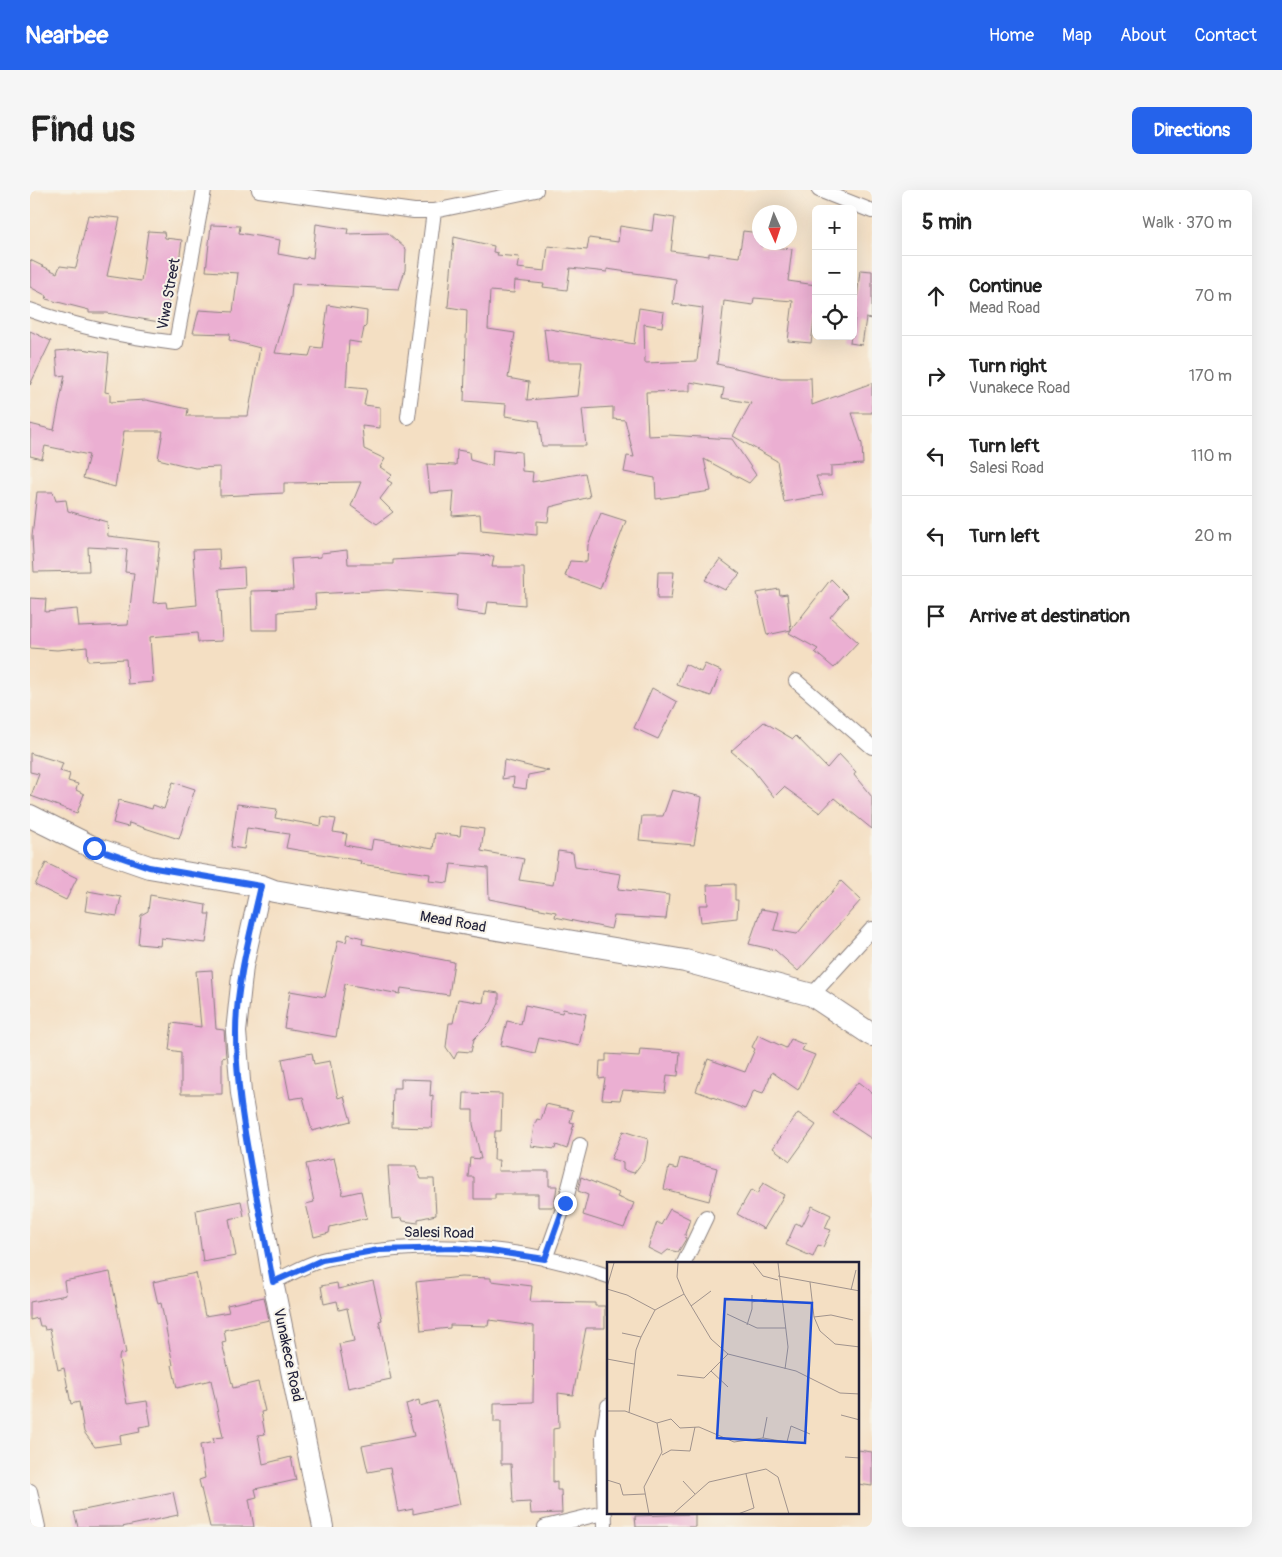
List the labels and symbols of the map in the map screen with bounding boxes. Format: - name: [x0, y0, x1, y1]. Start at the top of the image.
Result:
- north arrow: [752, 205, 797, 250]
- street label: Viwa Street: [153, 256, 185, 331]
- route start: [83, 837, 106, 860]
- street label: Mead Road: [418, 907, 488, 937]
- route end: [554, 1192, 577, 1215]
- street label: Salesi Road: [404, 1223, 474, 1243]
- inset map: [607, 1262, 859, 1514]
- street label: Vunakece Road: [269, 1307, 307, 1403]

